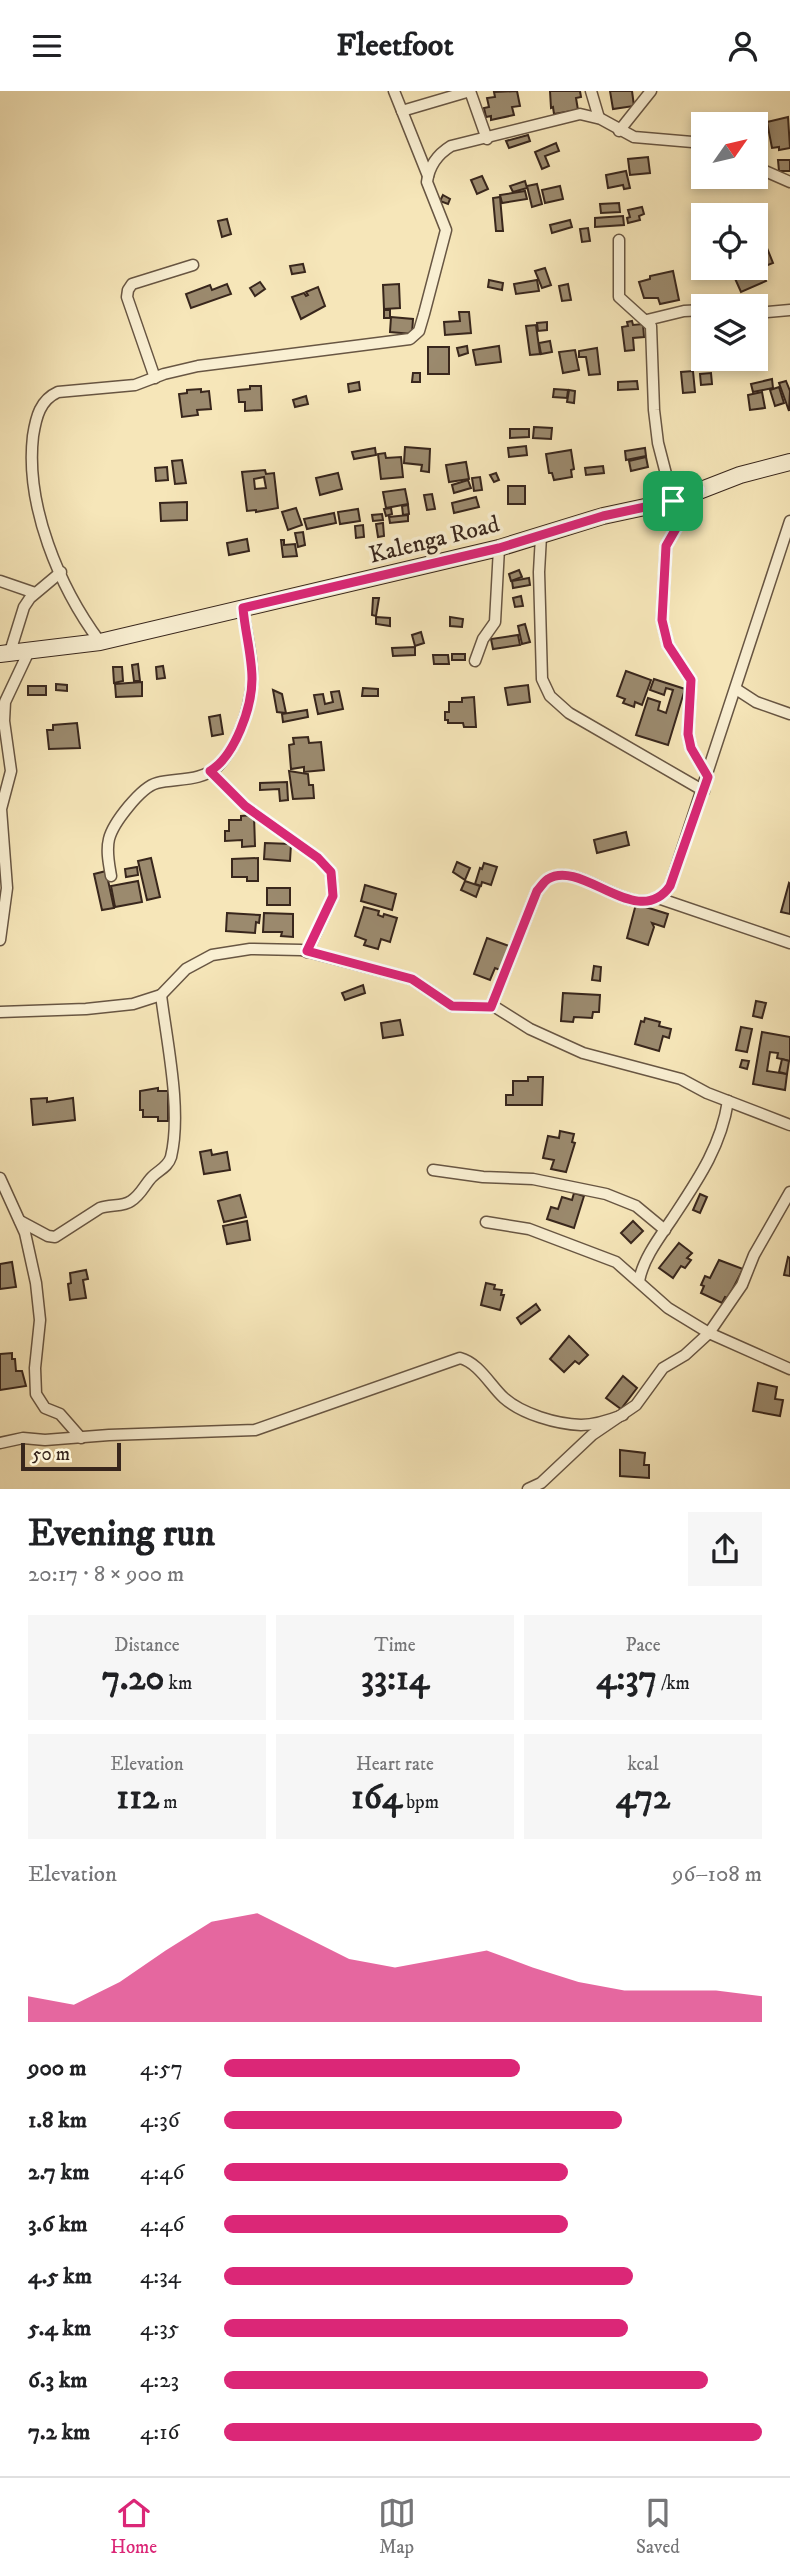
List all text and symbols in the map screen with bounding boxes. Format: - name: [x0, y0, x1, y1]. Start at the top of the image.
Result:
- text: Fleetfoot: [336, 26, 454, 66]
- icon: menu: [28, 27, 66, 65]
- icon: person: [724, 27, 762, 65]
- north arrow: [691, 112, 768, 189]
- map controls: [691, 112, 768, 371]
- button: locate: [691, 203, 768, 280]
- button: layers: [691, 294, 768, 371]
- pin: [643, 471, 703, 531]
- icon: arrive: [654, 482, 692, 520]
- street label: Kalenga Road: [366, 509, 503, 571]
- scale bar: [21, 1440, 121, 1472]
- text: 50 m: [32, 1443, 70, 1466]
- text: Evening run: [28, 1510, 215, 1558]
- button: share: [688, 1512, 762, 1586]
- text: 20:17 · 8 × 900 m: [28, 1560, 184, 1589]
- text: Distance: [114, 1634, 180, 1657]
- text: Time: [374, 1634, 416, 1657]
- text: Pace: [625, 1634, 661, 1657]
- text: 7.20: [102, 1657, 164, 1701]
- text: 33:14: [361, 1657, 429, 1701]
- text: 4:37: [596, 1657, 657, 1701]
- text: km: [164, 1672, 192, 1695]
- text: /km: [657, 1672, 690, 1695]
- text: Elevation: [110, 1753, 184, 1776]
- text: Heart rate: [356, 1753, 434, 1776]
- text: kcal: [627, 1753, 659, 1776]
- text: 112: [116, 1776, 159, 1820]
- text: 164: [351, 1776, 402, 1820]
- text: 472: [616, 1776, 670, 1820]
- text: m: [159, 1791, 178, 1814]
- text: bpm: [402, 1791, 439, 1814]
- text: Elevation: [28, 1860, 117, 1889]
- text: 96–108 m: [672, 1860, 762, 1889]
- text: 900 m: [28, 2054, 86, 2083]
- text: 4:57: [140, 2054, 183, 2083]
- text: 1.8 km: [28, 2106, 87, 2135]
- text: 4:36: [140, 2106, 180, 2135]
- text: 2.7 km: [28, 2158, 89, 2187]
- text: 4:46: [140, 2158, 184, 2187]
- text: 3.6 km: [28, 2210, 88, 2239]
- text: 4:46: [140, 2210, 184, 2239]
- text: 4.5 km: [28, 2262, 92, 2291]
- text: 4:34: [140, 2262, 181, 2291]
- text: 5.4 km: [28, 2314, 91, 2343]
- text: 4:35: [140, 2314, 179, 2343]
- text: 6.3 km: [28, 2366, 88, 2395]
- text: 4:23: [140, 2366, 179, 2395]
- text: 7.2 km: [28, 2418, 90, 2447]
- text: 4:16: [140, 2418, 180, 2447]
- tab: Home: [110, 2494, 157, 2559]
- tab: Map: [378, 2494, 416, 2559]
- tab: Saved: [636, 2494, 680, 2559]

